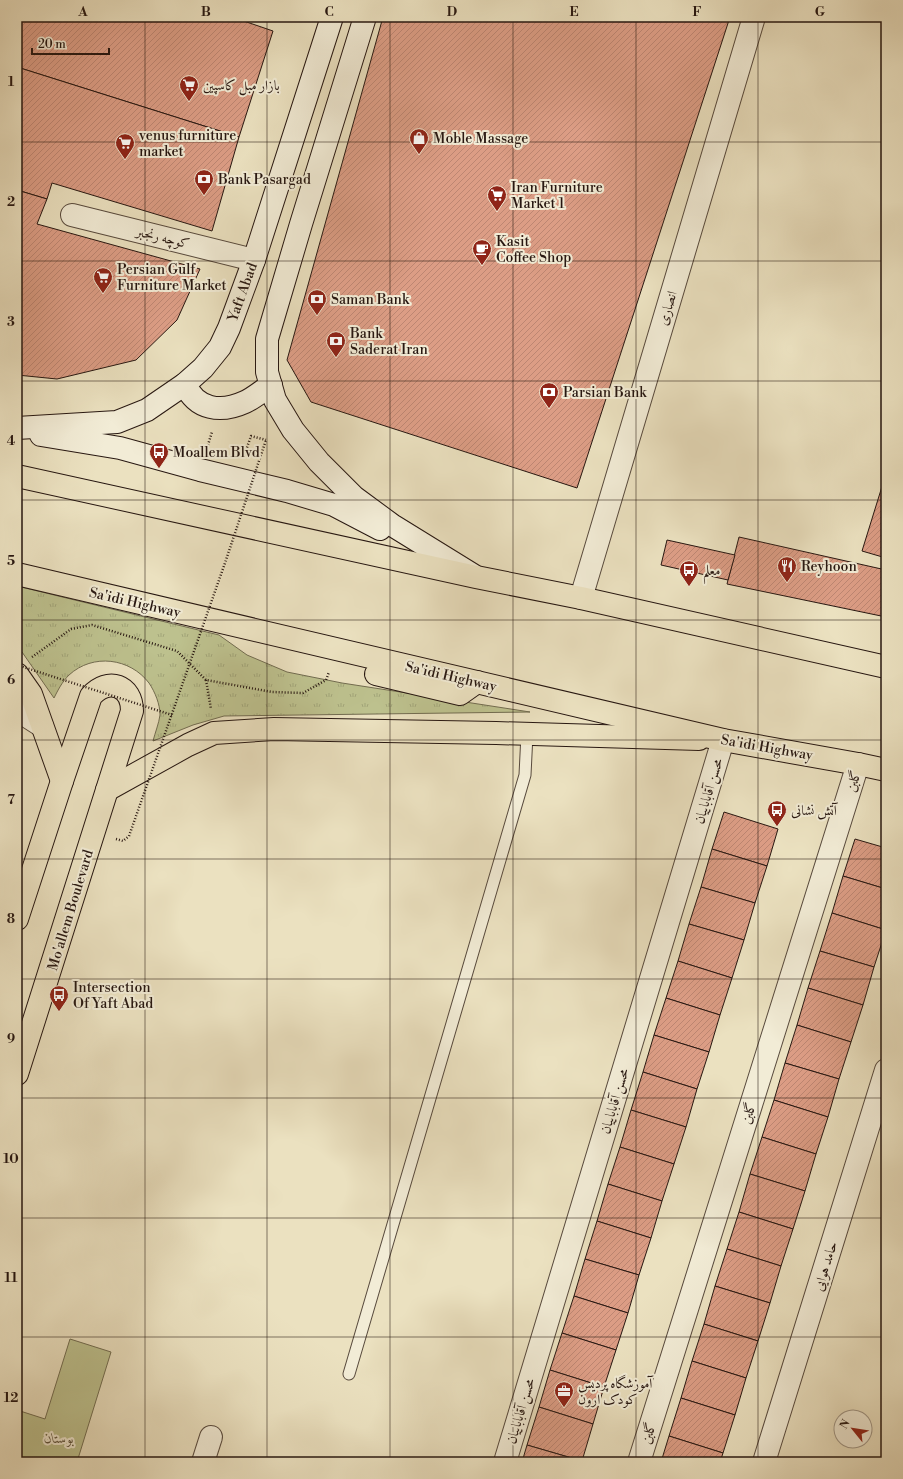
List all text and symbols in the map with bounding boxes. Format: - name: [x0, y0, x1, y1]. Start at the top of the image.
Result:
- text: A: [77, 4, 88, 20]
- text: B: [201, 4, 211, 20]
- text: C: [324, 4, 334, 20]
- text: D: [447, 4, 457, 20]
- text: E: [569, 4, 579, 20]
- text: F: [692, 4, 702, 20]
- text: G: [815, 4, 826, 20]
- scale bar: [32, 30, 109, 56]
- text: 20 m: [38, 37, 66, 52]
- text: 1: [8, 74, 15, 90]
- supermarket icon: بازار مبل کاسپین: [178, 74, 200, 102]
- place label: بازار مبل کاسپین: [203, 77, 280, 96]
- place label: venus furniture market: [138, 127, 236, 161]
- shop icon: Moble Massage: [408, 127, 430, 155]
- place label: Moble Massage: [433, 130, 528, 148]
- supermarket icon: venus furniture market: [114, 132, 136, 160]
- bank icon: Bank Pasargad: [193, 168, 215, 196]
- place label: Bank Pasargad: [217, 171, 311, 189]
- place label: Iran Furniture Market 1: [511, 179, 603, 213]
- supermarket icon: Iran Furniture Market 1: [486, 184, 508, 212]
- text: 2: [7, 194, 15, 210]
- street label: کوچه رنجبر: [132, 222, 191, 253]
- place label: Kasit Coffee Shop: [496, 233, 571, 267]
- cafe icon: Kasit Coffee Shop: [471, 238, 493, 266]
- street label: Yaft Abad: [224, 260, 262, 325]
- place label: Persian Gulf Furniture Market: [117, 261, 227, 295]
- supermarket icon: Persian Gulf Furniture Market: [92, 266, 114, 294]
- bank icon: Saman Bank: [306, 288, 328, 316]
- street label: انصاری: [654, 289, 682, 328]
- place label: Saman Bank: [331, 291, 410, 309]
- text: 3: [7, 314, 15, 330]
- place label: Bank Saderat Iran: [349, 325, 428, 359]
- bank icon: Bank Saderat Iran: [325, 330, 347, 358]
- bank icon: Parsian Bank: [538, 381, 560, 409]
- place label: Parsian Bank: [563, 384, 647, 402]
- text: 4: [7, 433, 16, 449]
- bus stop icon: Moallem Blvd: [148, 441, 170, 469]
- place label: Moallem Blvd: [173, 444, 260, 462]
- text: 5: [7, 553, 15, 569]
- restaurant icon: Reyhoon: [776, 555, 798, 583]
- place label: Reyhoon: [801, 558, 857, 576]
- bus stop icon: معلم: [678, 559, 700, 587]
- place label: معلم: [703, 562, 720, 585]
- street label: Sa'idi Highway: [87, 584, 182, 622]
- street label: Sa'idi Highway: [403, 658, 498, 696]
- text: 6: [7, 672, 15, 688]
- street label: Sa'idi Highway: [719, 731, 814, 765]
- street label: محسن آقاباباییان: [690, 756, 728, 826]
- street label: گلبن: [842, 768, 866, 794]
- text: 7: [7, 792, 15, 808]
- bus stop icon: آتش نشانی: [766, 799, 788, 827]
- place label: آتش نشانی: [791, 802, 839, 820]
- street label: Mo'allem Boulevard: [44, 848, 98, 973]
- text: 8: [7, 911, 15, 927]
- place label: Intersection Of Yaft Abad: [73, 979, 153, 1013]
- bus stop icon: Intersection Of Yaft Abad: [48, 984, 70, 1012]
- text: 9: [7, 1031, 15, 1047]
- street label: محسن آقاباباییان: [596, 1066, 634, 1136]
- street label: گلبن: [737, 1100, 761, 1126]
- text: 10: [3, 1151, 19, 1167]
- street label: حامد هوایی: [810, 1239, 842, 1293]
- text: 11: [5, 1270, 18, 1286]
- place label: آموزشگاه پردیس کودک ارون: [578, 1374, 654, 1409]
- street label: محسن آقاباباییان: [502, 1376, 540, 1446]
- office icon: آموزشگاه پردیس کودک ارون: [553, 1380, 575, 1408]
- text: 12: [4, 1390, 18, 1406]
- north arrow: [833, 1409, 873, 1449]
- text: N: [837, 1417, 854, 1432]
- street label: گلبن: [637, 1420, 661, 1446]
- park label: بوستان: [44, 1430, 74, 1448]

